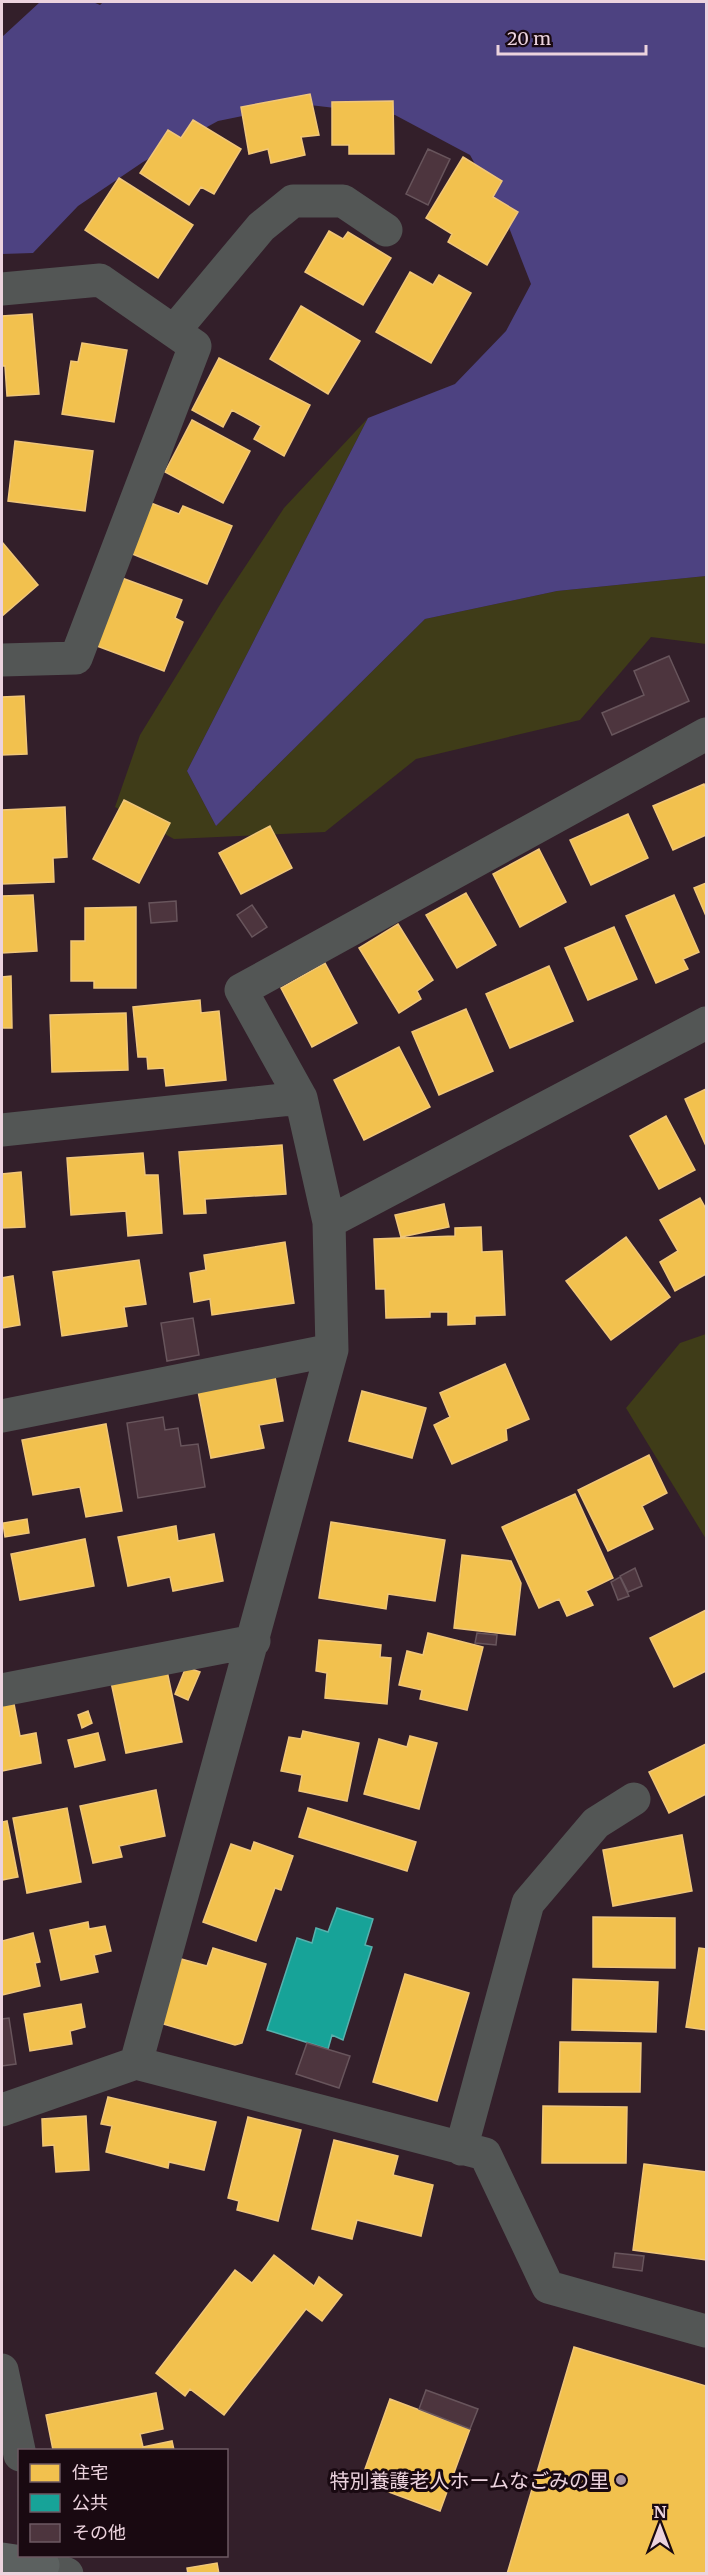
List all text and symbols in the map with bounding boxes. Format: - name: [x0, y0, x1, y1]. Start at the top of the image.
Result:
- scale bar: [498, 18, 646, 56]
- text: 20 m: [507, 27, 551, 50]
- legend: [18, 2449, 228, 2557]
- text: 住宅: [72, 2461, 108, 2484]
- place label: 特別養護老人ホームなごみの里: [330, 2468, 609, 2493]
- marker: 特別養護老人ホームなごみの里: [614, 2473, 628, 2487]
- text: 公共: [72, 2491, 108, 2514]
- north arrow: [630, 2497, 690, 2557]
- text: N: [654, 2502, 667, 2522]
- text: その他: [72, 2521, 126, 2544]

